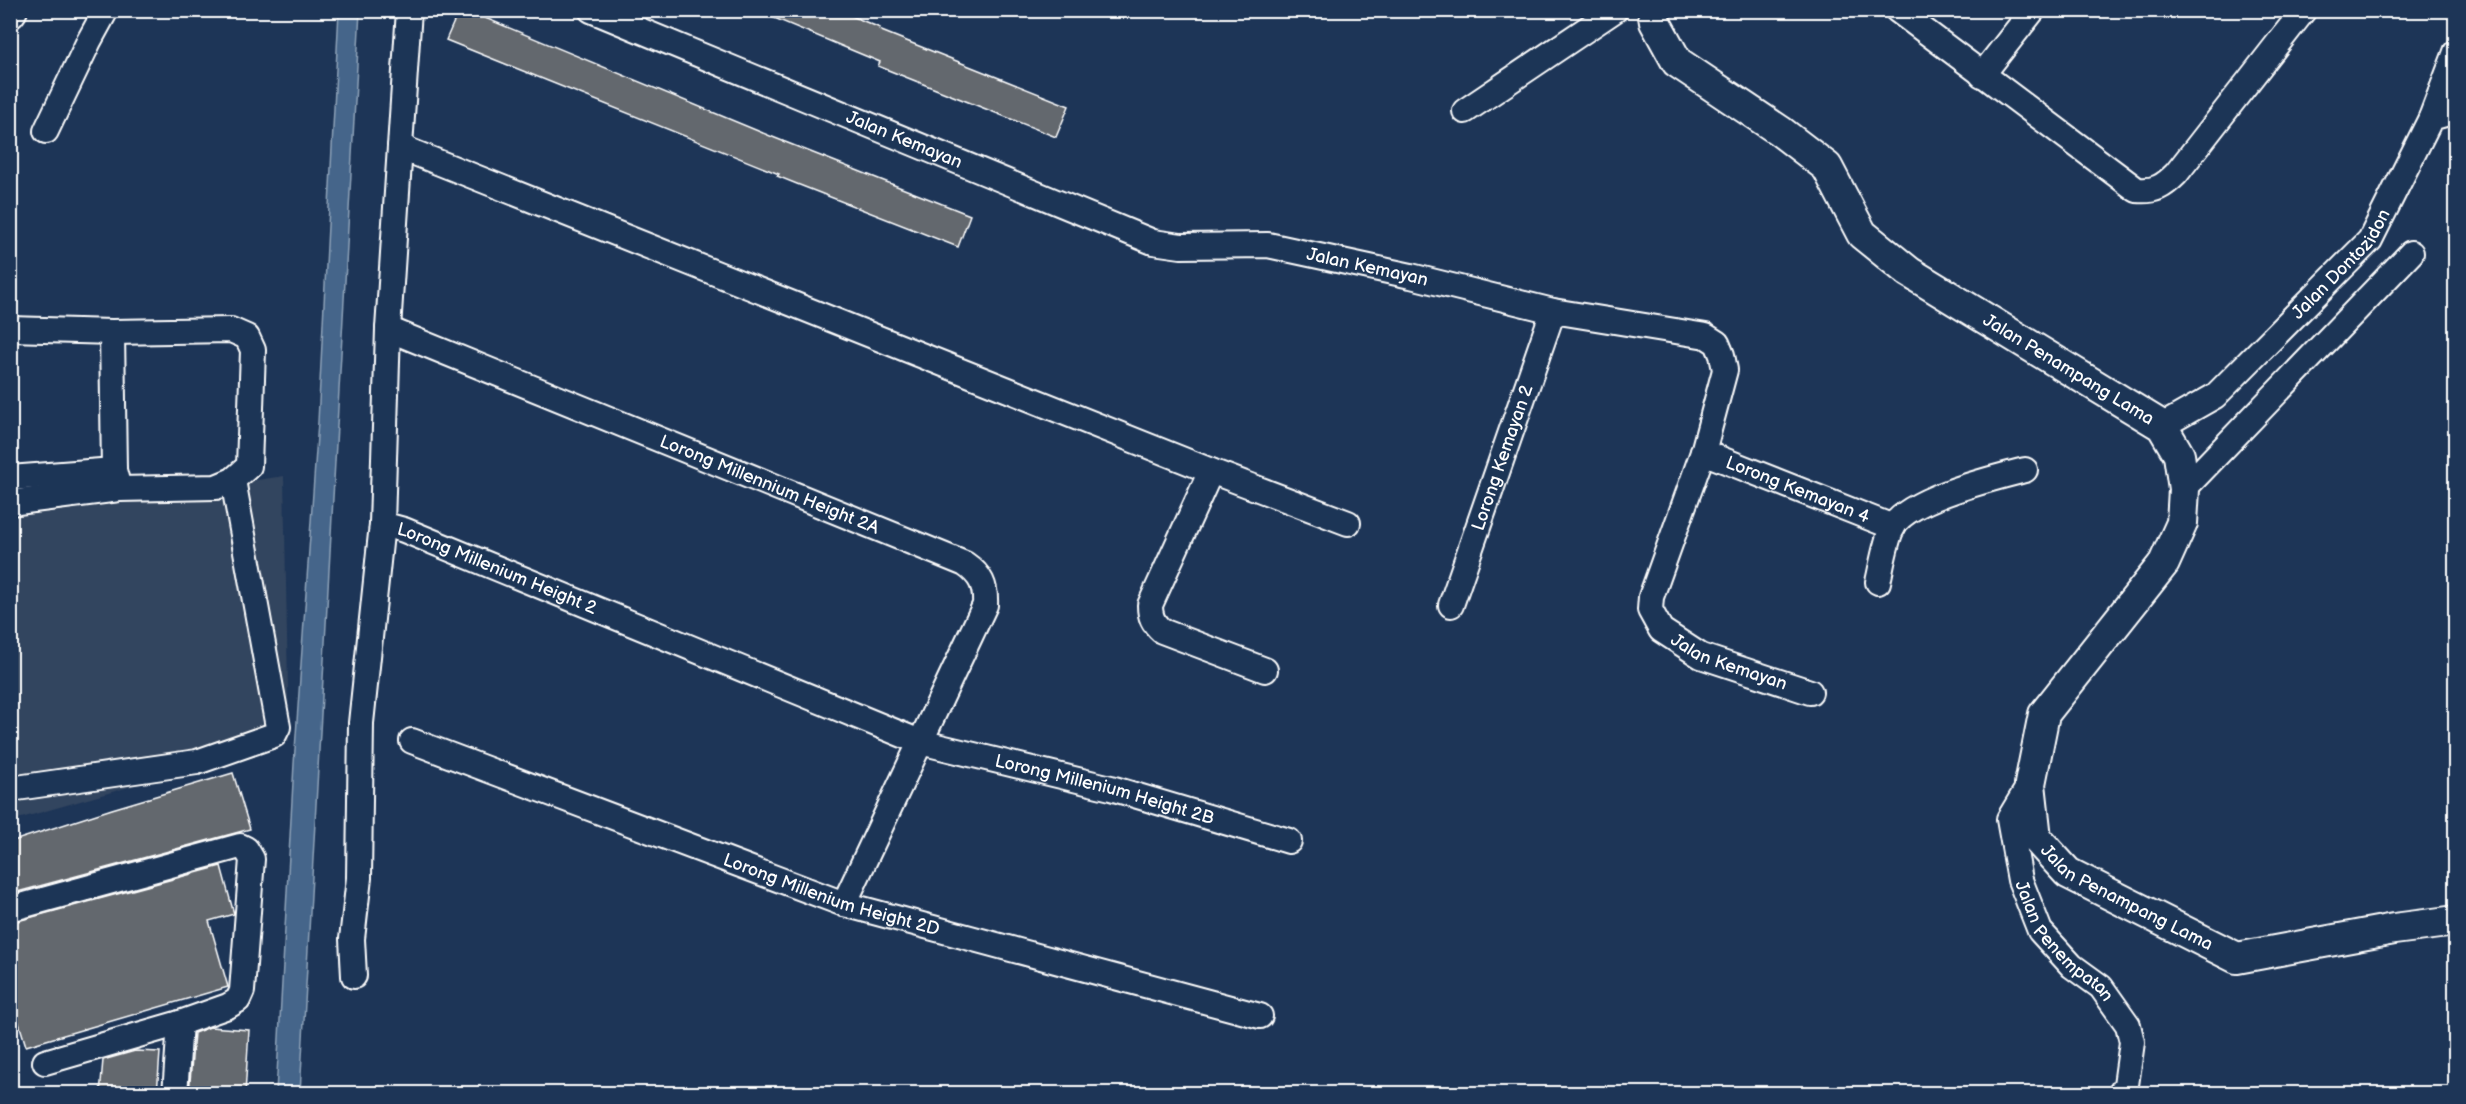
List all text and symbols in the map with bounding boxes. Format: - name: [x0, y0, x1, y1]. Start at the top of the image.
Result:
- street label: Jalan Kemayan: [843, 106, 965, 173]
- street label: Jalan Dontozidon: [2287, 205, 2394, 323]
- street label: Jalan Kemayan: [1305, 243, 1430, 290]
- street label: Jalan Penampang Lama: [1979, 309, 2158, 429]
- street label: Lorong Kemayan 2: [1467, 382, 1537, 533]
- street label: Lorong Millennium Height 2A: [657, 430, 882, 538]
- street label: Lorong Kemayan 4: [1723, 452, 1873, 527]
- street label: Lorong Millenium Height 2: [395, 518, 600, 619]
- street label: Jalan Kemayan: [1667, 629, 1790, 694]
- street label: Lorong Millenium Height 2B: [993, 750, 1217, 829]
- street label: Jalan Penampang Lama: [2037, 840, 2216, 955]
- street label: Lorong Millenium Height 2D: [720, 849, 942, 940]
- street label: Jalan Penempatan: [2011, 878, 2118, 1005]

